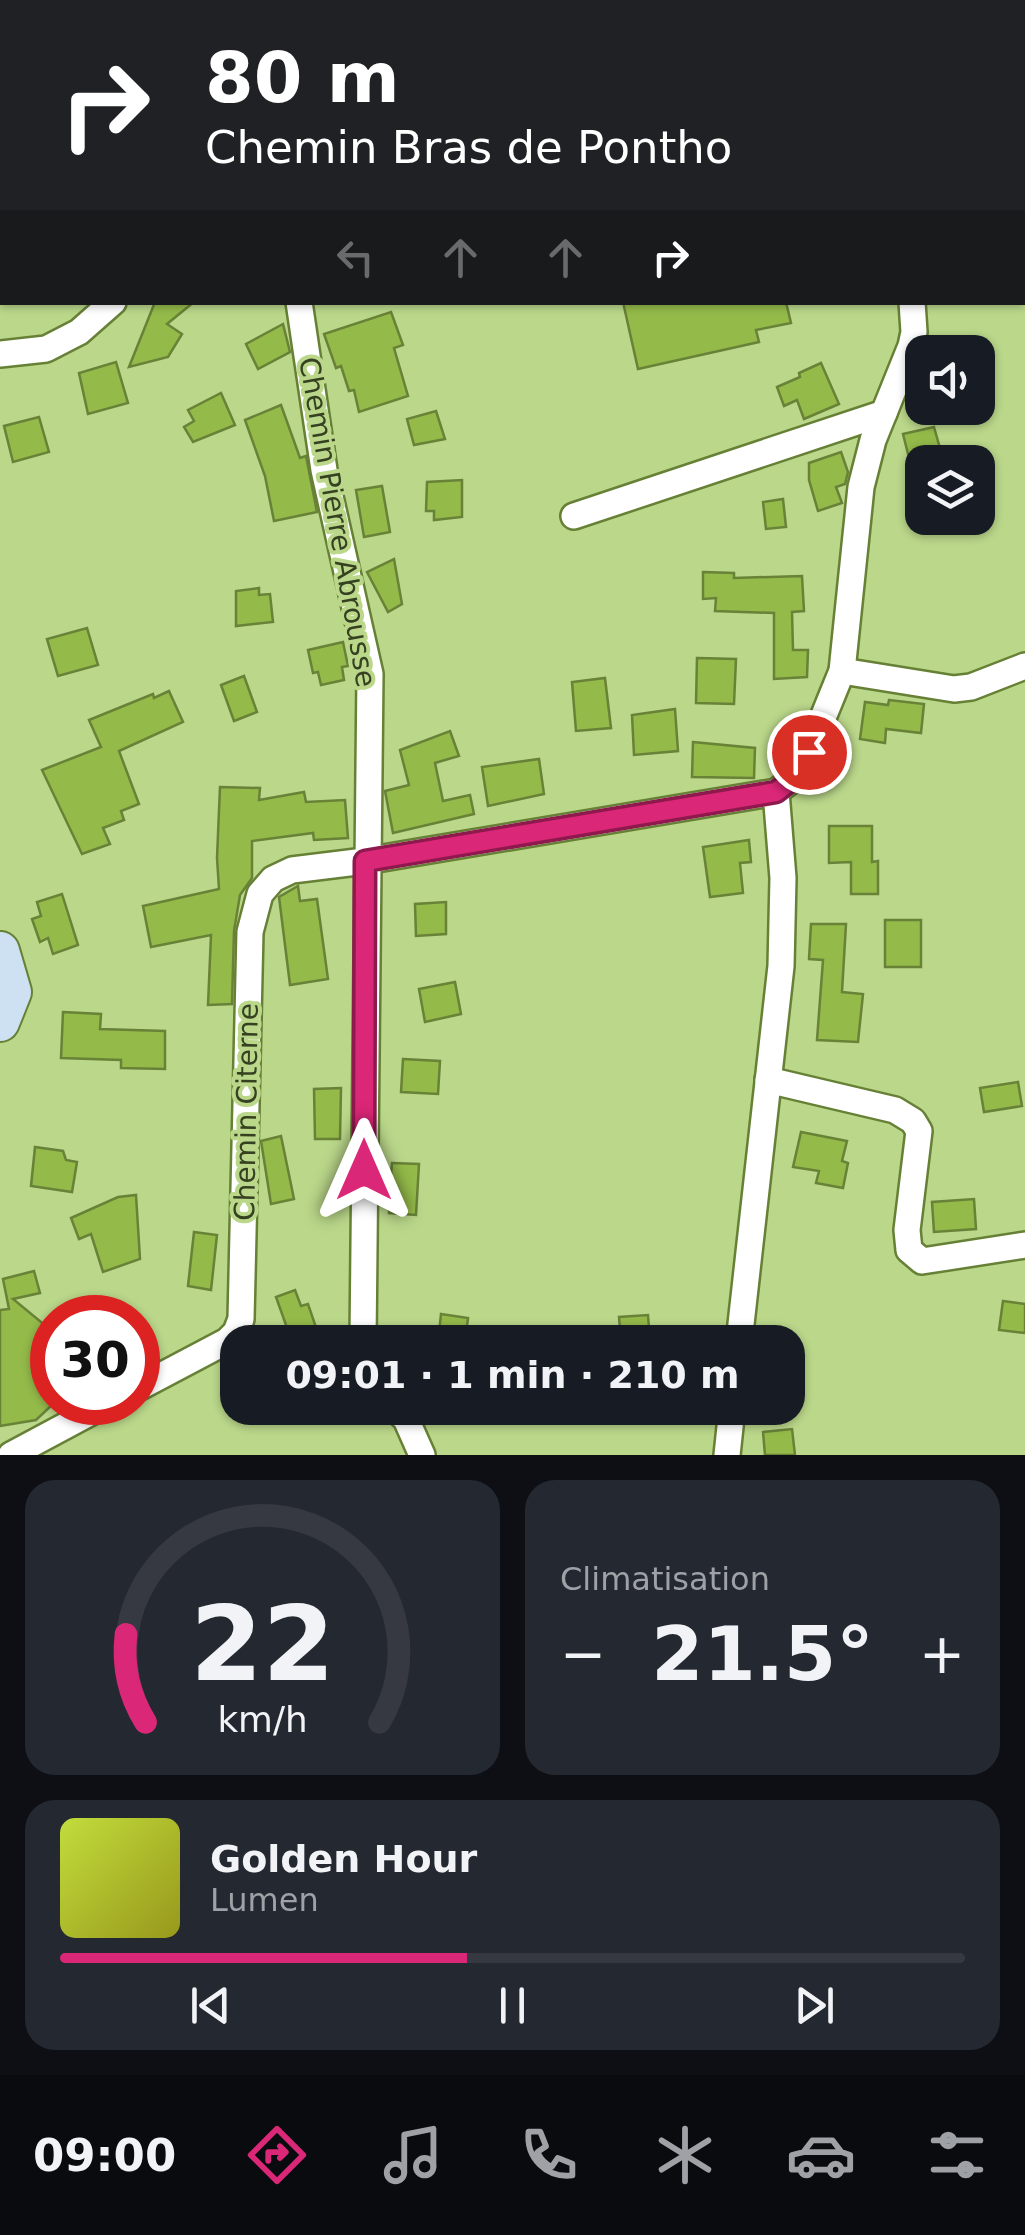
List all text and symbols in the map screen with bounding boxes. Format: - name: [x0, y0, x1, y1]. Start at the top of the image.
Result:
- text: 80 m: [205, 37, 400, 119]
- icon: right: [40, 40, 170, 170]
- text: Chemin Bras de Pontho: [205, 121, 732, 174]
- icon: left: [328, 230, 383, 285]
- icon: ahead: [433, 230, 488, 285]
- icon: ahead: [538, 230, 593, 285]
- icon: right: [643, 230, 698, 285]
- map controls: [905, 335, 995, 535]
- button: sound: [905, 335, 995, 425]
- street label: Chemin Pierre Abrousse: [292, 354, 383, 690]
- button: layers: [905, 445, 995, 535]
- pin: [767, 710, 852, 795]
- icon: arrive: [782, 725, 837, 780]
- street label: Chemin Citerne: [228, 1003, 265, 1221]
- position arrow: [312, 1118, 416, 1222]
- speed limit sign: 30: [30, 1295, 160, 1425]
- text: 09:01 · 1 min · 210 m: [285, 1353, 740, 1397]
- text: Climatisation: [560, 1560, 770, 1598]
- text: 22: [190, 1583, 335, 1705]
- text: 21.5°: [651, 1610, 874, 1698]
- text: −: [560, 1622, 606, 1686]
- text: +: [919, 1622, 965, 1686]
- text: km/h: [217, 1699, 308, 1740]
- text: Golden Hour: [210, 1837, 477, 1881]
- text: Lumen: [210, 1881, 319, 1919]
- icon: previous: [183, 1978, 238, 2033]
- icon: pause: [485, 1978, 540, 2033]
- icon: next: [787, 1978, 842, 2033]
- icon: directions: [242, 2120, 312, 2190]
- icon: music: [378, 2120, 448, 2190]
- icon: phone: [514, 2120, 584, 2190]
- icon: climate: [650, 2120, 720, 2190]
- icon: car: [786, 2120, 856, 2190]
- icon: filters: [922, 2120, 992, 2190]
- text: 09:00: [33, 2129, 176, 2182]

